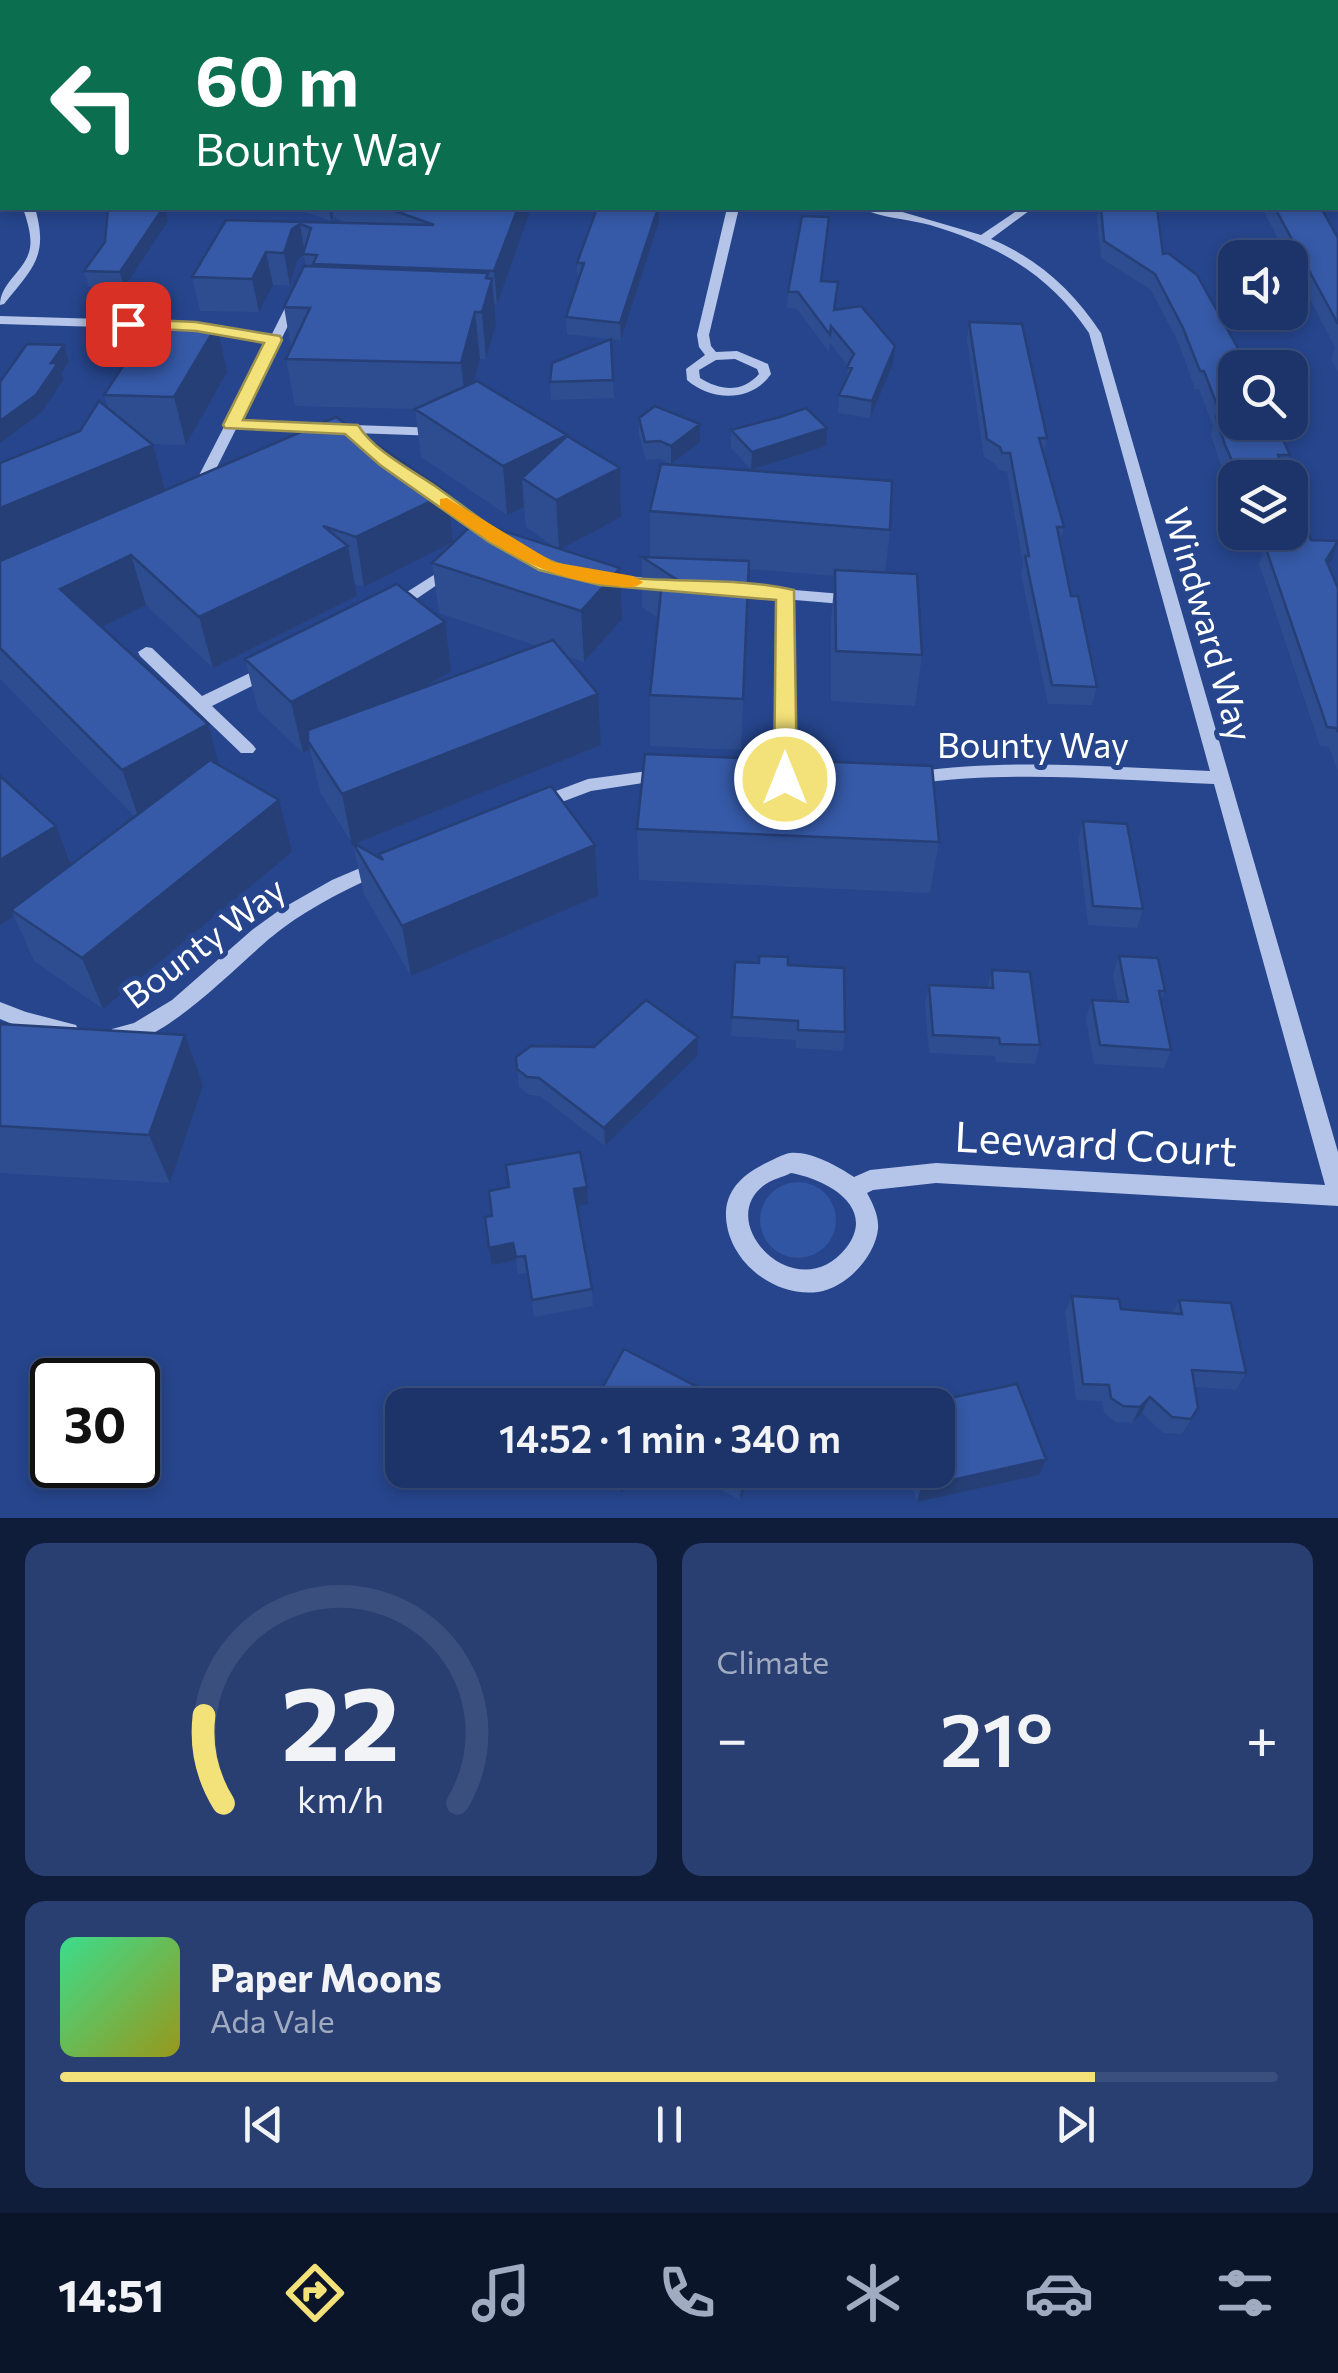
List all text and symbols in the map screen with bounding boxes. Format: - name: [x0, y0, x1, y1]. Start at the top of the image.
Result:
- text: 60 m: [195, 35, 359, 120]
- icon: left: [30, 40, 160, 170]
- text: Bounty Way: [195, 120, 442, 175]
- map controls: [1218, 240, 1308, 550]
- button: sound: [1218, 240, 1308, 330]
- pin: [86, 282, 171, 367]
- icon: arrive: [101, 297, 156, 352]
- button: search: [1218, 350, 1308, 440]
- button: layers: [1218, 460, 1308, 550]
- street label: Windward Way: [1156, 502, 1264, 746]
- street label: Bounty Way: [937, 722, 1129, 765]
- position arrow: [733, 727, 837, 831]
- street label: Bounty Way: [113, 866, 293, 1016]
- street label: Leeward Court: [953, 1109, 1239, 1175]
- speed limit sign: 30: [30, 1358, 160, 1488]
- text: 14:52 · 1 min · 340 m: [499, 1414, 841, 1461]
- text: Climate: [717, 1641, 829, 1681]
- text: 22: [282, 1655, 400, 1782]
- text: 21°: [940, 1691, 1053, 1782]
- text: −: [717, 1703, 748, 1770]
- text: +: [1246, 1703, 1278, 1770]
- text: km/h: [297, 1777, 384, 1820]
- text: Paper Moons: [210, 1953, 442, 2000]
- text: Ada Vale: [210, 2000, 335, 2040]
- icon: previous: [236, 2097, 291, 2152]
- icon: pause: [642, 2097, 697, 2152]
- icon: next: [1048, 2097, 1103, 2152]
- icon: directions: [280, 2258, 350, 2328]
- icon: music: [466, 2258, 536, 2328]
- icon: phone: [652, 2258, 722, 2328]
- icon: climate: [838, 2258, 908, 2328]
- icon: car: [1024, 2258, 1094, 2328]
- icon: filters: [1210, 2258, 1280, 2328]
- text: 14:51: [58, 2266, 164, 2321]

